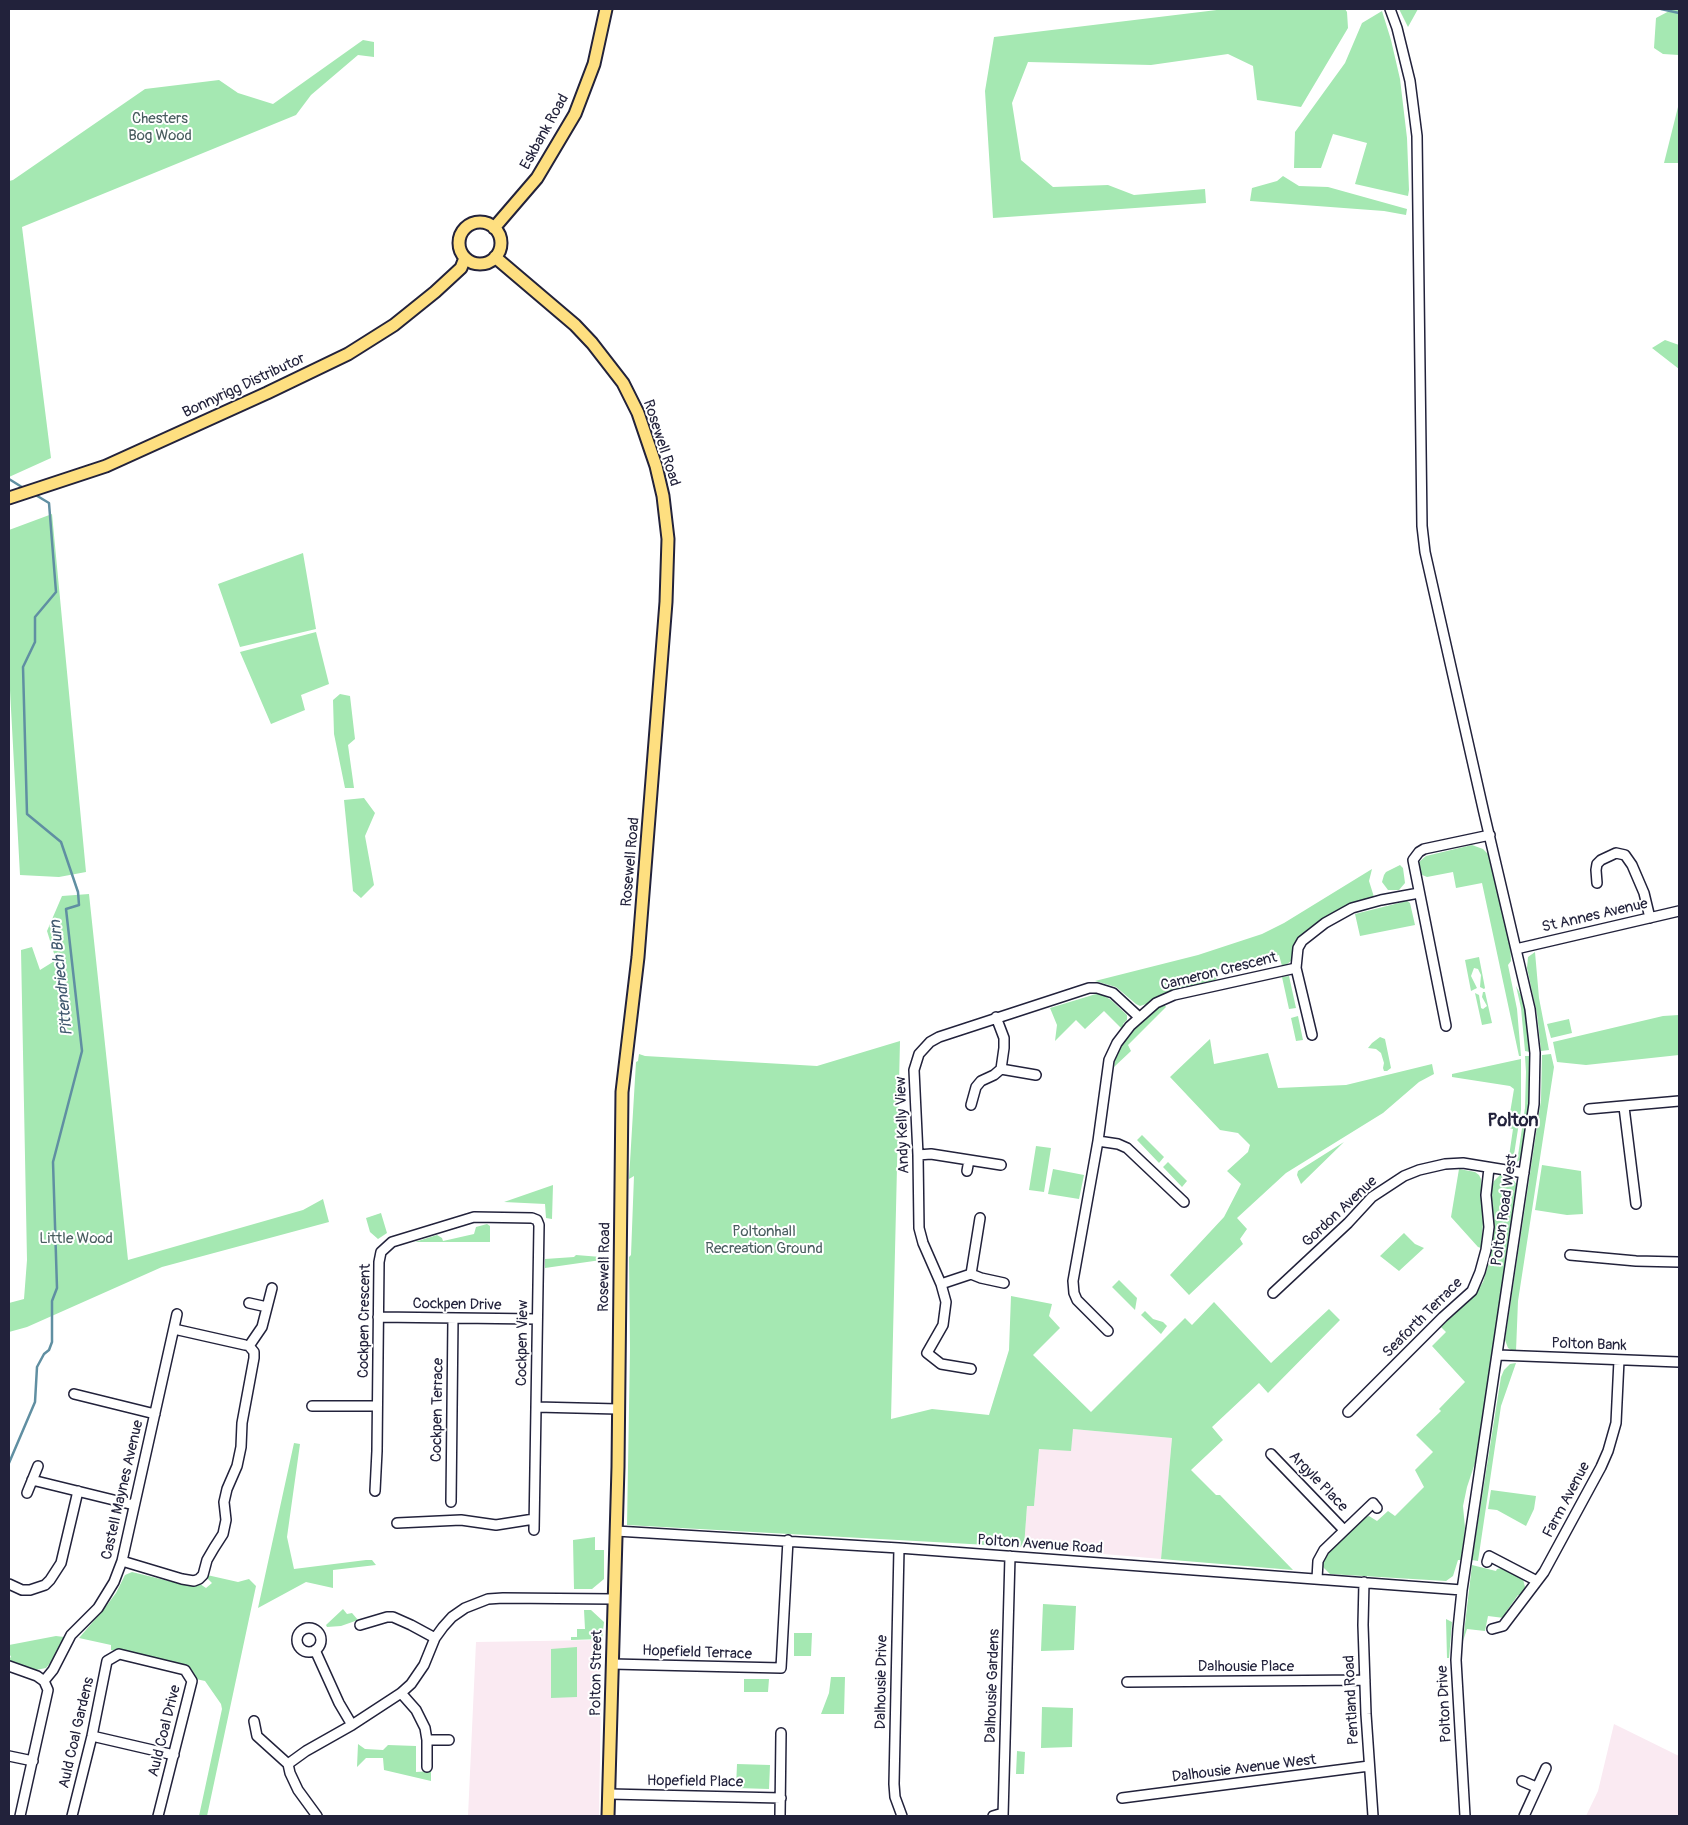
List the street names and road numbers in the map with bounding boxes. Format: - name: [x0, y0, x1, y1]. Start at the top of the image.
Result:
- street label: Eskbank Road: [517, 91, 573, 173]
- street label: Bonnyrigg Distributor: [180, 350, 308, 422]
- street label: Rosewell Road: [639, 398, 683, 488]
- street label: Rosewell Road: [618, 816, 644, 908]
- street label: St Annes Avenue: [1540, 895, 1650, 937]
- street label: Cameron Crescent: [1159, 949, 1279, 995]
- street label: Andy Kelly View: [892, 1076, 914, 1174]
- street label: Polton Road West: [1488, 1153, 1522, 1267]
- street label: Gordon Avenue: [1299, 1173, 1381, 1251]
- street label: Rosewell Road: [595, 1222, 615, 1312]
- street label: Cockpen Crescent: [355, 1264, 375, 1378]
- street label: Seaforth Terrace: [1379, 1274, 1467, 1362]
- street label: Cockpen Drive: [412, 1295, 502, 1315]
- street label: Cockpen View: [513, 1300, 533, 1386]
- street label: Polton Bank: [1551, 1335, 1627, 1355]
- street label: Cockpen Terrace: [428, 1358, 448, 1462]
- street label: Castell Maynes Avenue: [98, 1418, 148, 1562]
- street label: Argyle Place: [1285, 1448, 1351, 1516]
- street label: Farm Avenue: [1540, 1459, 1594, 1541]
- street label: Polton Avenue Road: [977, 1532, 1103, 1558]
- street label: Dalhousie Gardens: [982, 1629, 1004, 1743]
- street label: Polton Street: [587, 1630, 607, 1716]
- street label: Dalhousie Drive: [872, 1635, 892, 1729]
- street label: Hopefield Terrace: [642, 1642, 752, 1664]
- street label: Pentland Road: [1341, 1655, 1363, 1745]
- street label: Dalhousie Place: [1198, 1658, 1294, 1676]
- street label: Polton Drive: [1434, 1665, 1456, 1743]
- street label: Auld Coal Gardens: [55, 1676, 99, 1790]
- street label: Auld Coal Drive: [145, 1683, 185, 1779]
- street label: Dalhousie Avenue West: [1171, 1751, 1317, 1787]
- street label: Hopefield Place: [647, 1772, 743, 1792]

